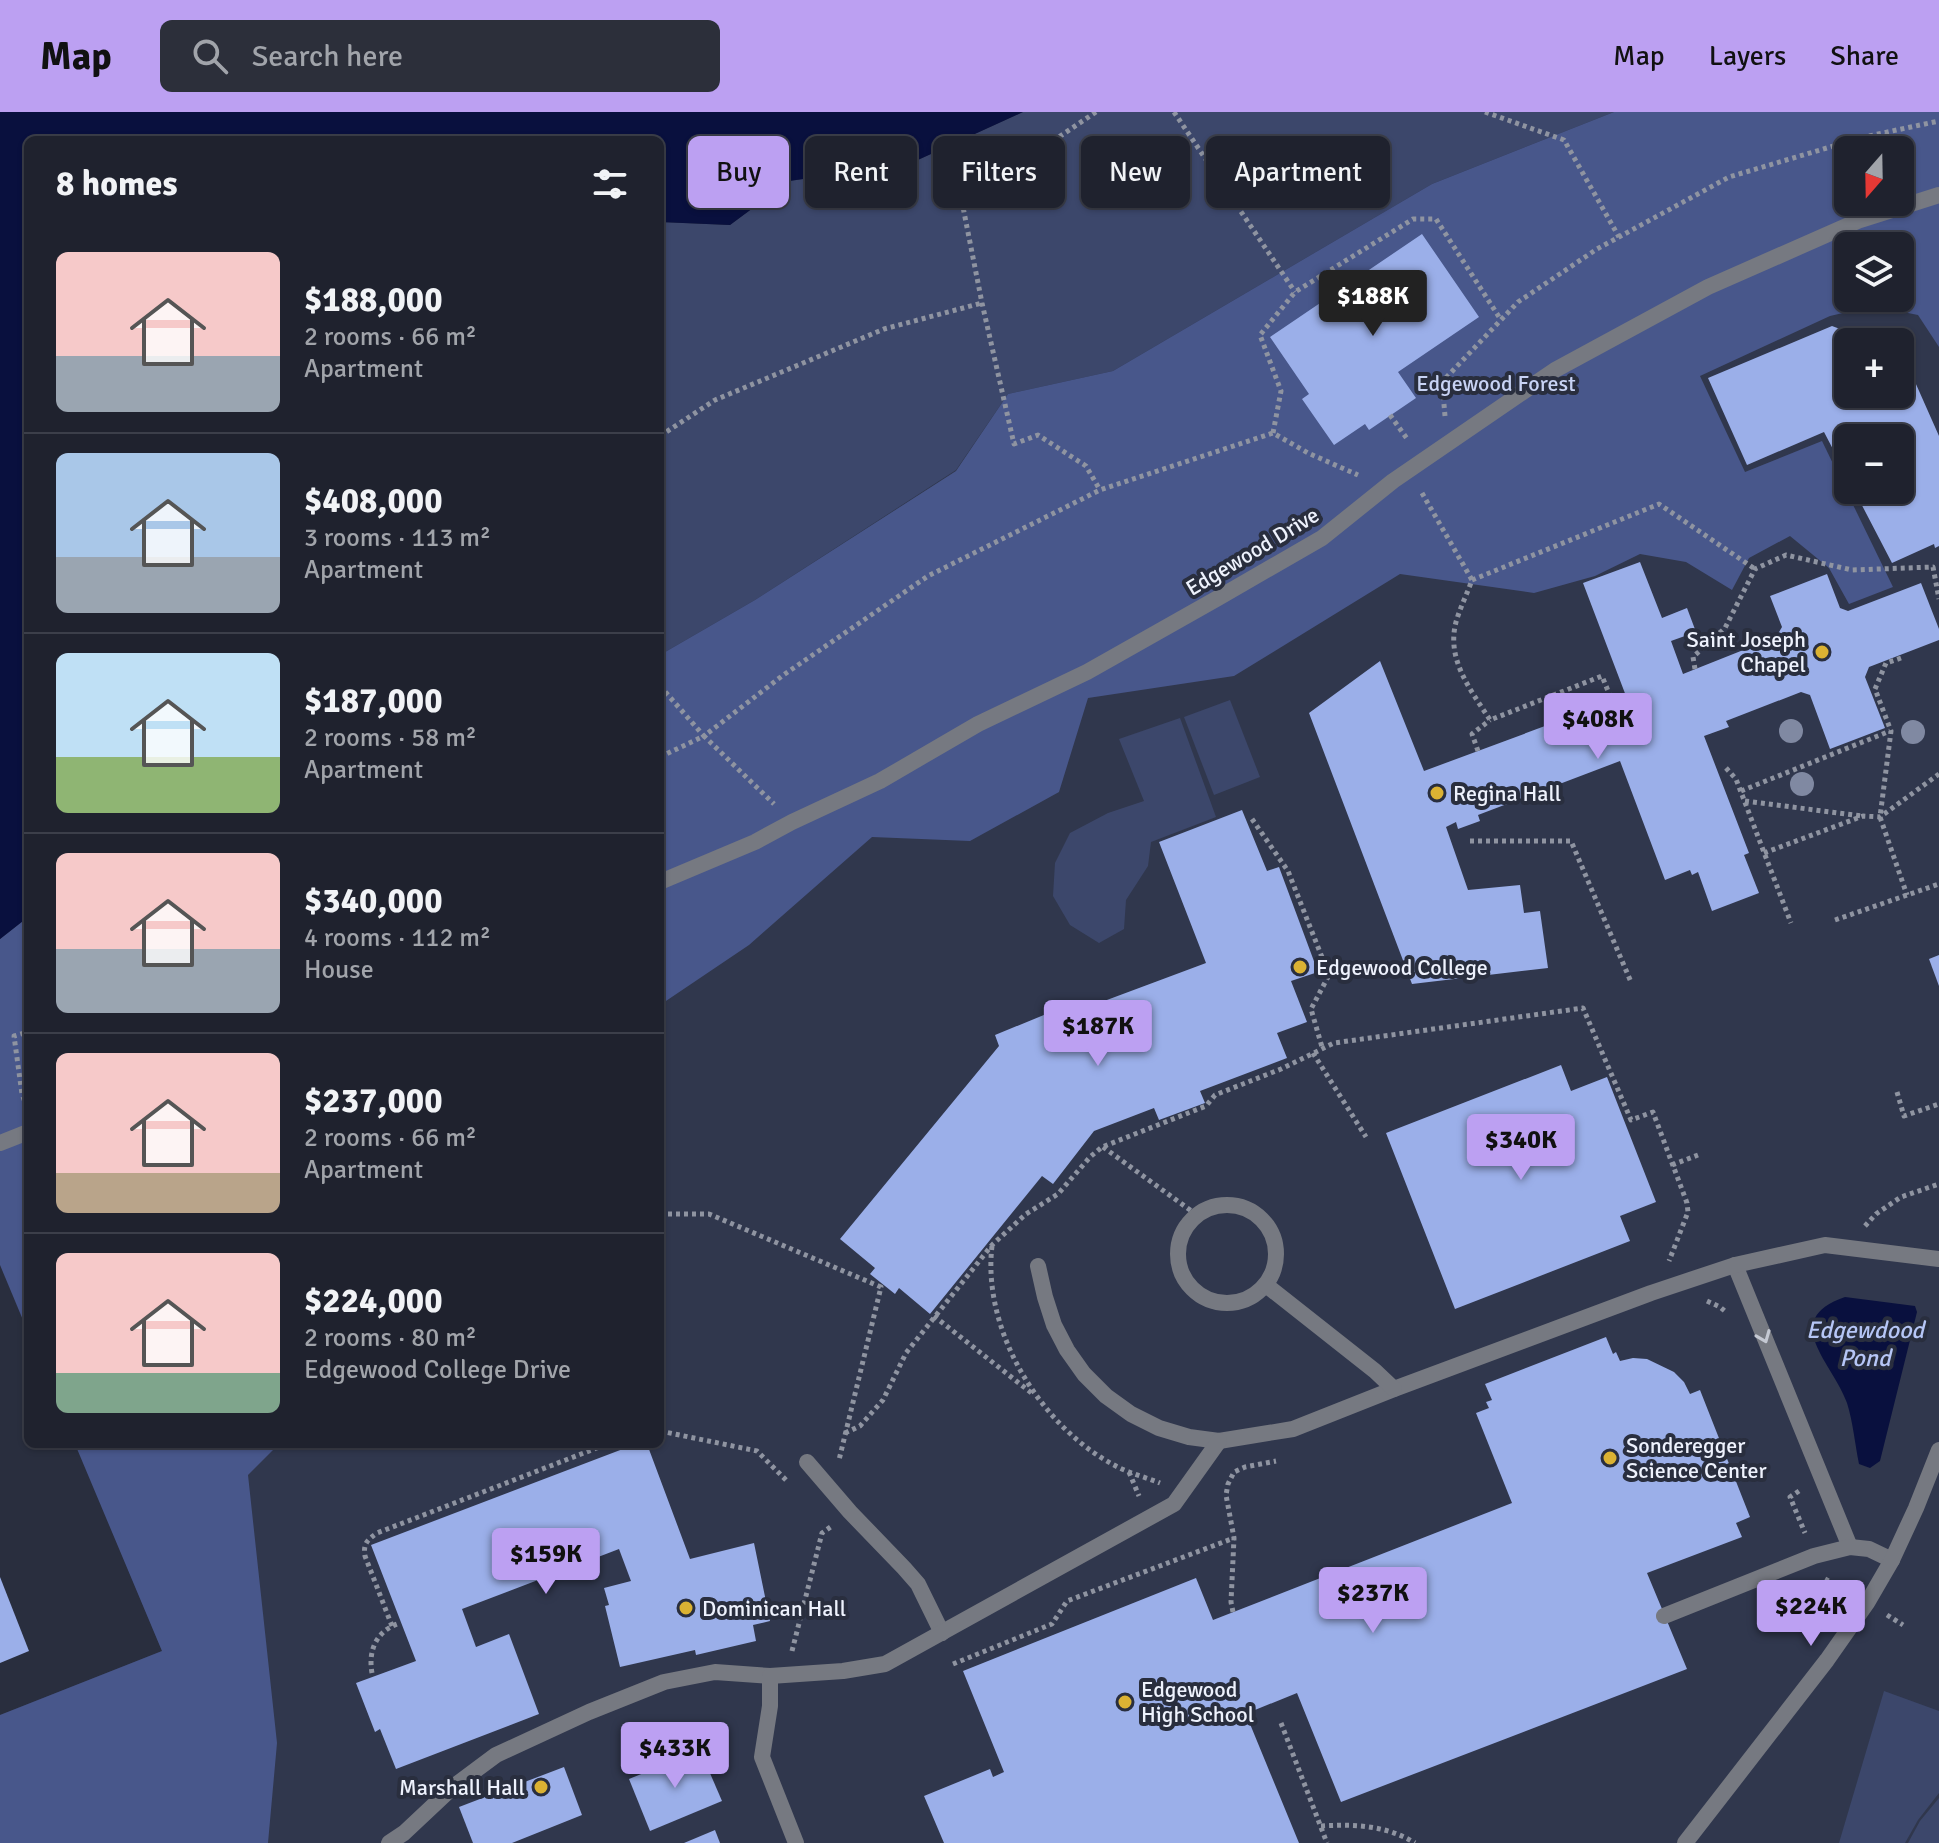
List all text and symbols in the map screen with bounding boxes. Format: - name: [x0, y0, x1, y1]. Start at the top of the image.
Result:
- search box: [160, 20, 720, 92]
- text: Map: [40, 33, 112, 80]
- icon: search: [188, 34, 232, 78]
- text: Search here: [252, 38, 403, 75]
- text: Map: [1613, 39, 1665, 73]
- text: Layers: [1709, 39, 1786, 73]
- text: Share: [1830, 39, 1899, 73]
- chip: Buy: [688, 136, 789, 208]
- chip: Rent: [805, 136, 917, 208]
- chip: Filters: [933, 136, 1065, 208]
- chip: New: [1081, 136, 1190, 208]
- chip: Apartment: [1206, 136, 1390, 208]
- north arrow: [1834, 136, 1914, 216]
- map controls: [1834, 136, 1914, 504]
- icon: filters: [588, 162, 632, 206]
- text: 8 homes: [56, 163, 177, 205]
- button: layers: [1834, 232, 1914, 312]
- pin: $188K: [1317, 270, 1429, 338]
- text: $188,000: [304, 279, 443, 321]
- text: $188K: [1337, 280, 1409, 312]
- icon: home: [120, 284, 216, 380]
- text: 2 rooms · 66 m²: [304, 321, 477, 353]
- button: +: [1834, 328, 1914, 408]
- text: Apartment: [304, 353, 423, 385]
- park label: Edgewood Forest: [1416, 370, 1576, 397]
- button: −: [1834, 424, 1914, 504]
- text: $408,000: [304, 480, 443, 522]
- icon: home: [120, 485, 216, 581]
- street label: Edgewood Drive: [1181, 501, 1324, 602]
- text: 3 rooms · 113 m²: [304, 522, 491, 554]
- text: Apartment: [304, 554, 423, 586]
- place label: Saint Joseph Chapel: [1686, 626, 1806, 678]
- marker: Saint Joseph Chapel: [1813, 643, 1831, 661]
- text: $187,000: [304, 680, 443, 722]
- icon: home: [120, 685, 216, 781]
- pin: $408K: [1542, 693, 1654, 761]
- text: $408K: [1562, 703, 1634, 735]
- text: 2 rooms · 58 m²: [304, 722, 477, 754]
- text: Apartment: [304, 754, 423, 786]
- place label: Regina Hall: [1453, 780, 1561, 807]
- marker: Regina Hall: [1428, 784, 1446, 802]
- text: $340,000: [304, 880, 443, 922]
- icon: home: [120, 885, 216, 981]
- text: 4 rooms · 112 m²: [304, 922, 491, 954]
- text: House: [304, 954, 374, 986]
- place label: Edgewood College: [1316, 954, 1488, 981]
- marker: Edgewood College: [1291, 958, 1309, 976]
- pin: $187K: [1042, 1000, 1154, 1068]
- text: $187K: [1062, 1010, 1134, 1042]
- text: $237,000: [304, 1080, 443, 1122]
- icon: home: [120, 1085, 216, 1181]
- pin: $340K: [1465, 1114, 1577, 1182]
- text: 2 rooms · 66 m²: [304, 1122, 477, 1154]
- text: $340K: [1485, 1124, 1557, 1156]
- text: Apartment: [304, 1154, 423, 1186]
- text: $224,000: [304, 1280, 443, 1322]
- icon: home: [120, 1285, 216, 1381]
- water label: Edgewdood Pond: [1806, 1315, 1927, 1373]
- text: 2 rooms · 80 m²: [304, 1322, 477, 1354]
- one-way arrow: [1755, 1329, 1771, 1343]
- text: Edgewood College Drive: [304, 1354, 571, 1386]
- place label: Sonderegger Science Center: [1626, 1432, 1767, 1484]
- marker: Sonderegger Science Center: [1601, 1449, 1619, 1467]
- pin: $159K: [490, 1528, 602, 1596]
- text: $159K: [510, 1538, 582, 1570]
- pin: $237K: [1317, 1567, 1429, 1635]
- text: $237K: [1337, 1577, 1409, 1609]
- pin: $224K: [1755, 1580, 1867, 1648]
- text: $224K: [1775, 1590, 1847, 1622]
- place label: Dominican Hall: [702, 1595, 846, 1622]
- marker: Dominican Hall: [677, 1599, 695, 1617]
- place label: Edgewood High School: [1141, 1676, 1254, 1728]
- marker: Edgewood High School: [1116, 1693, 1134, 1711]
- pin: $433K: [619, 1722, 731, 1790]
- text: $433K: [639, 1732, 711, 1764]
- place label: Marshall Hall: [399, 1774, 525, 1801]
- marker: Marshall Hall: [532, 1778, 550, 1796]

